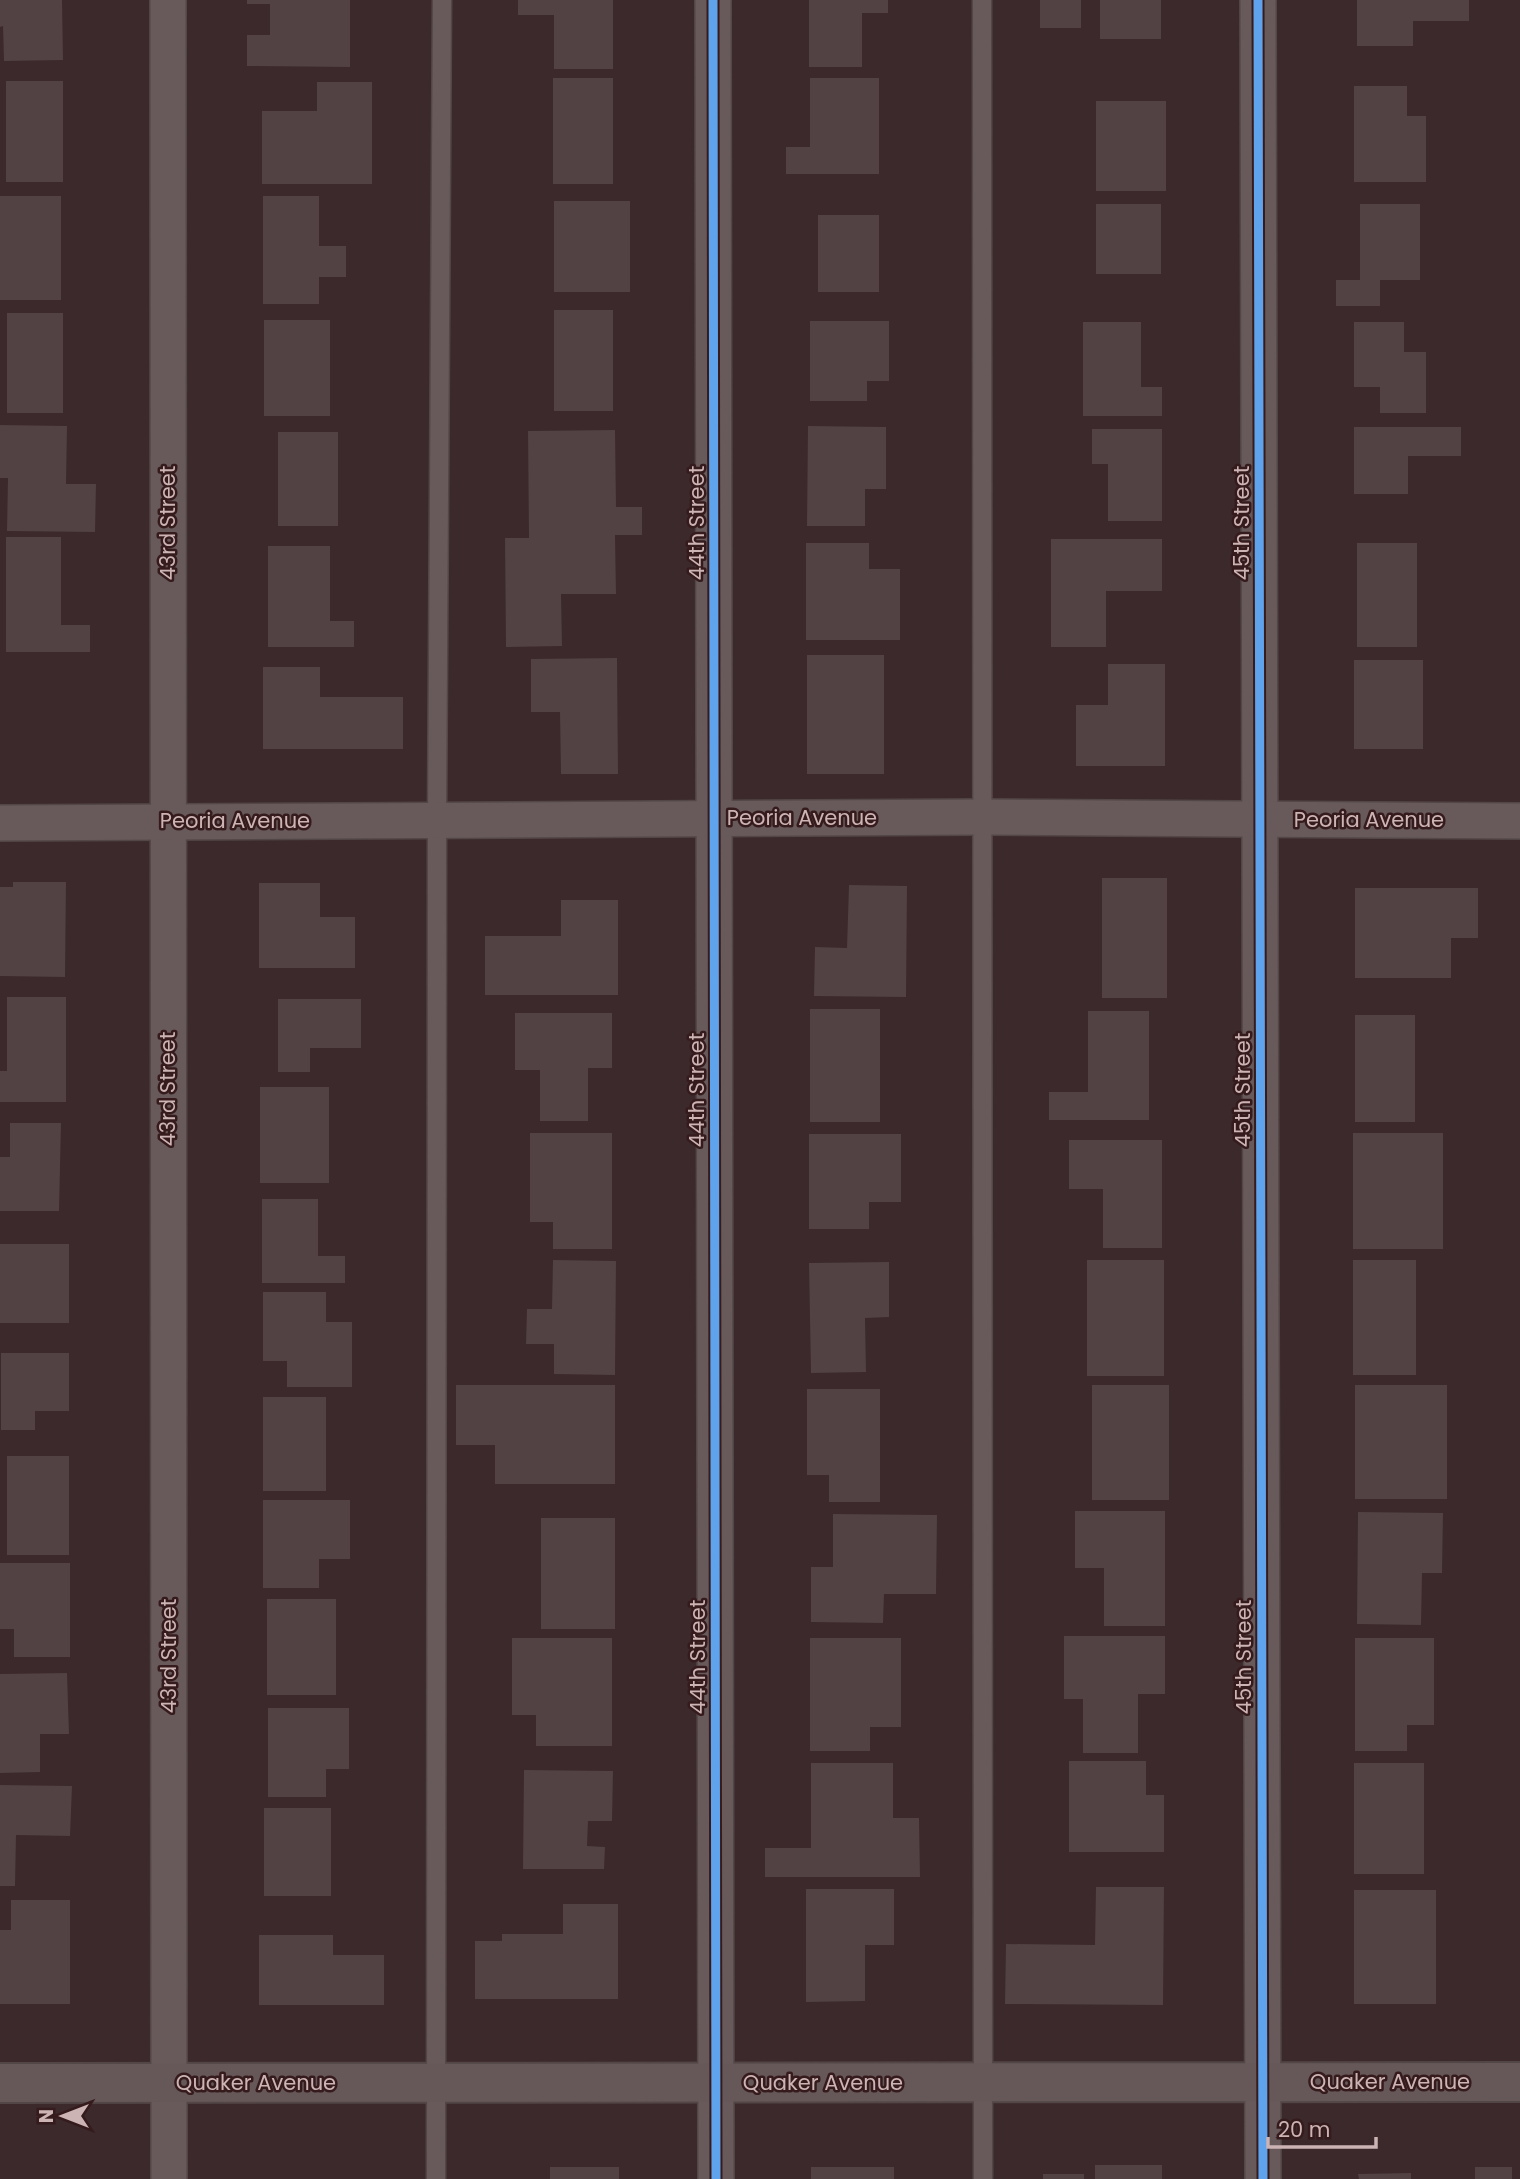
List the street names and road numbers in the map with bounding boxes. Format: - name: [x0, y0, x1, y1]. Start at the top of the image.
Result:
- street label: 43rd Street: [153, 466, 182, 580]
- street label: 44th Street: [682, 466, 711, 580]
- street label: 45th Street: [1227, 466, 1256, 580]
- street label: Peoria Avenue: [727, 803, 877, 832]
- street label: Peoria Avenue: [1294, 805, 1444, 834]
- street label: Peoria Avenue: [160, 806, 310, 835]
- street label: 43rd Street: [153, 1032, 182, 1146]
- street label: 44th Street: [682, 1033, 711, 1147]
- street label: 45th Street: [1228, 1033, 1257, 1147]
- street label: 43rd Street: [154, 1599, 183, 1713]
- street label: 44th Street: [683, 1600, 712, 1714]
- street label: 45th Street: [1229, 1600, 1258, 1714]
- street label: Quaker Avenue: [1310, 2067, 1470, 2096]
- street label: Quaker Avenue: [176, 2068, 336, 2097]
- street label: Quaker Avenue: [743, 2068, 903, 2097]

